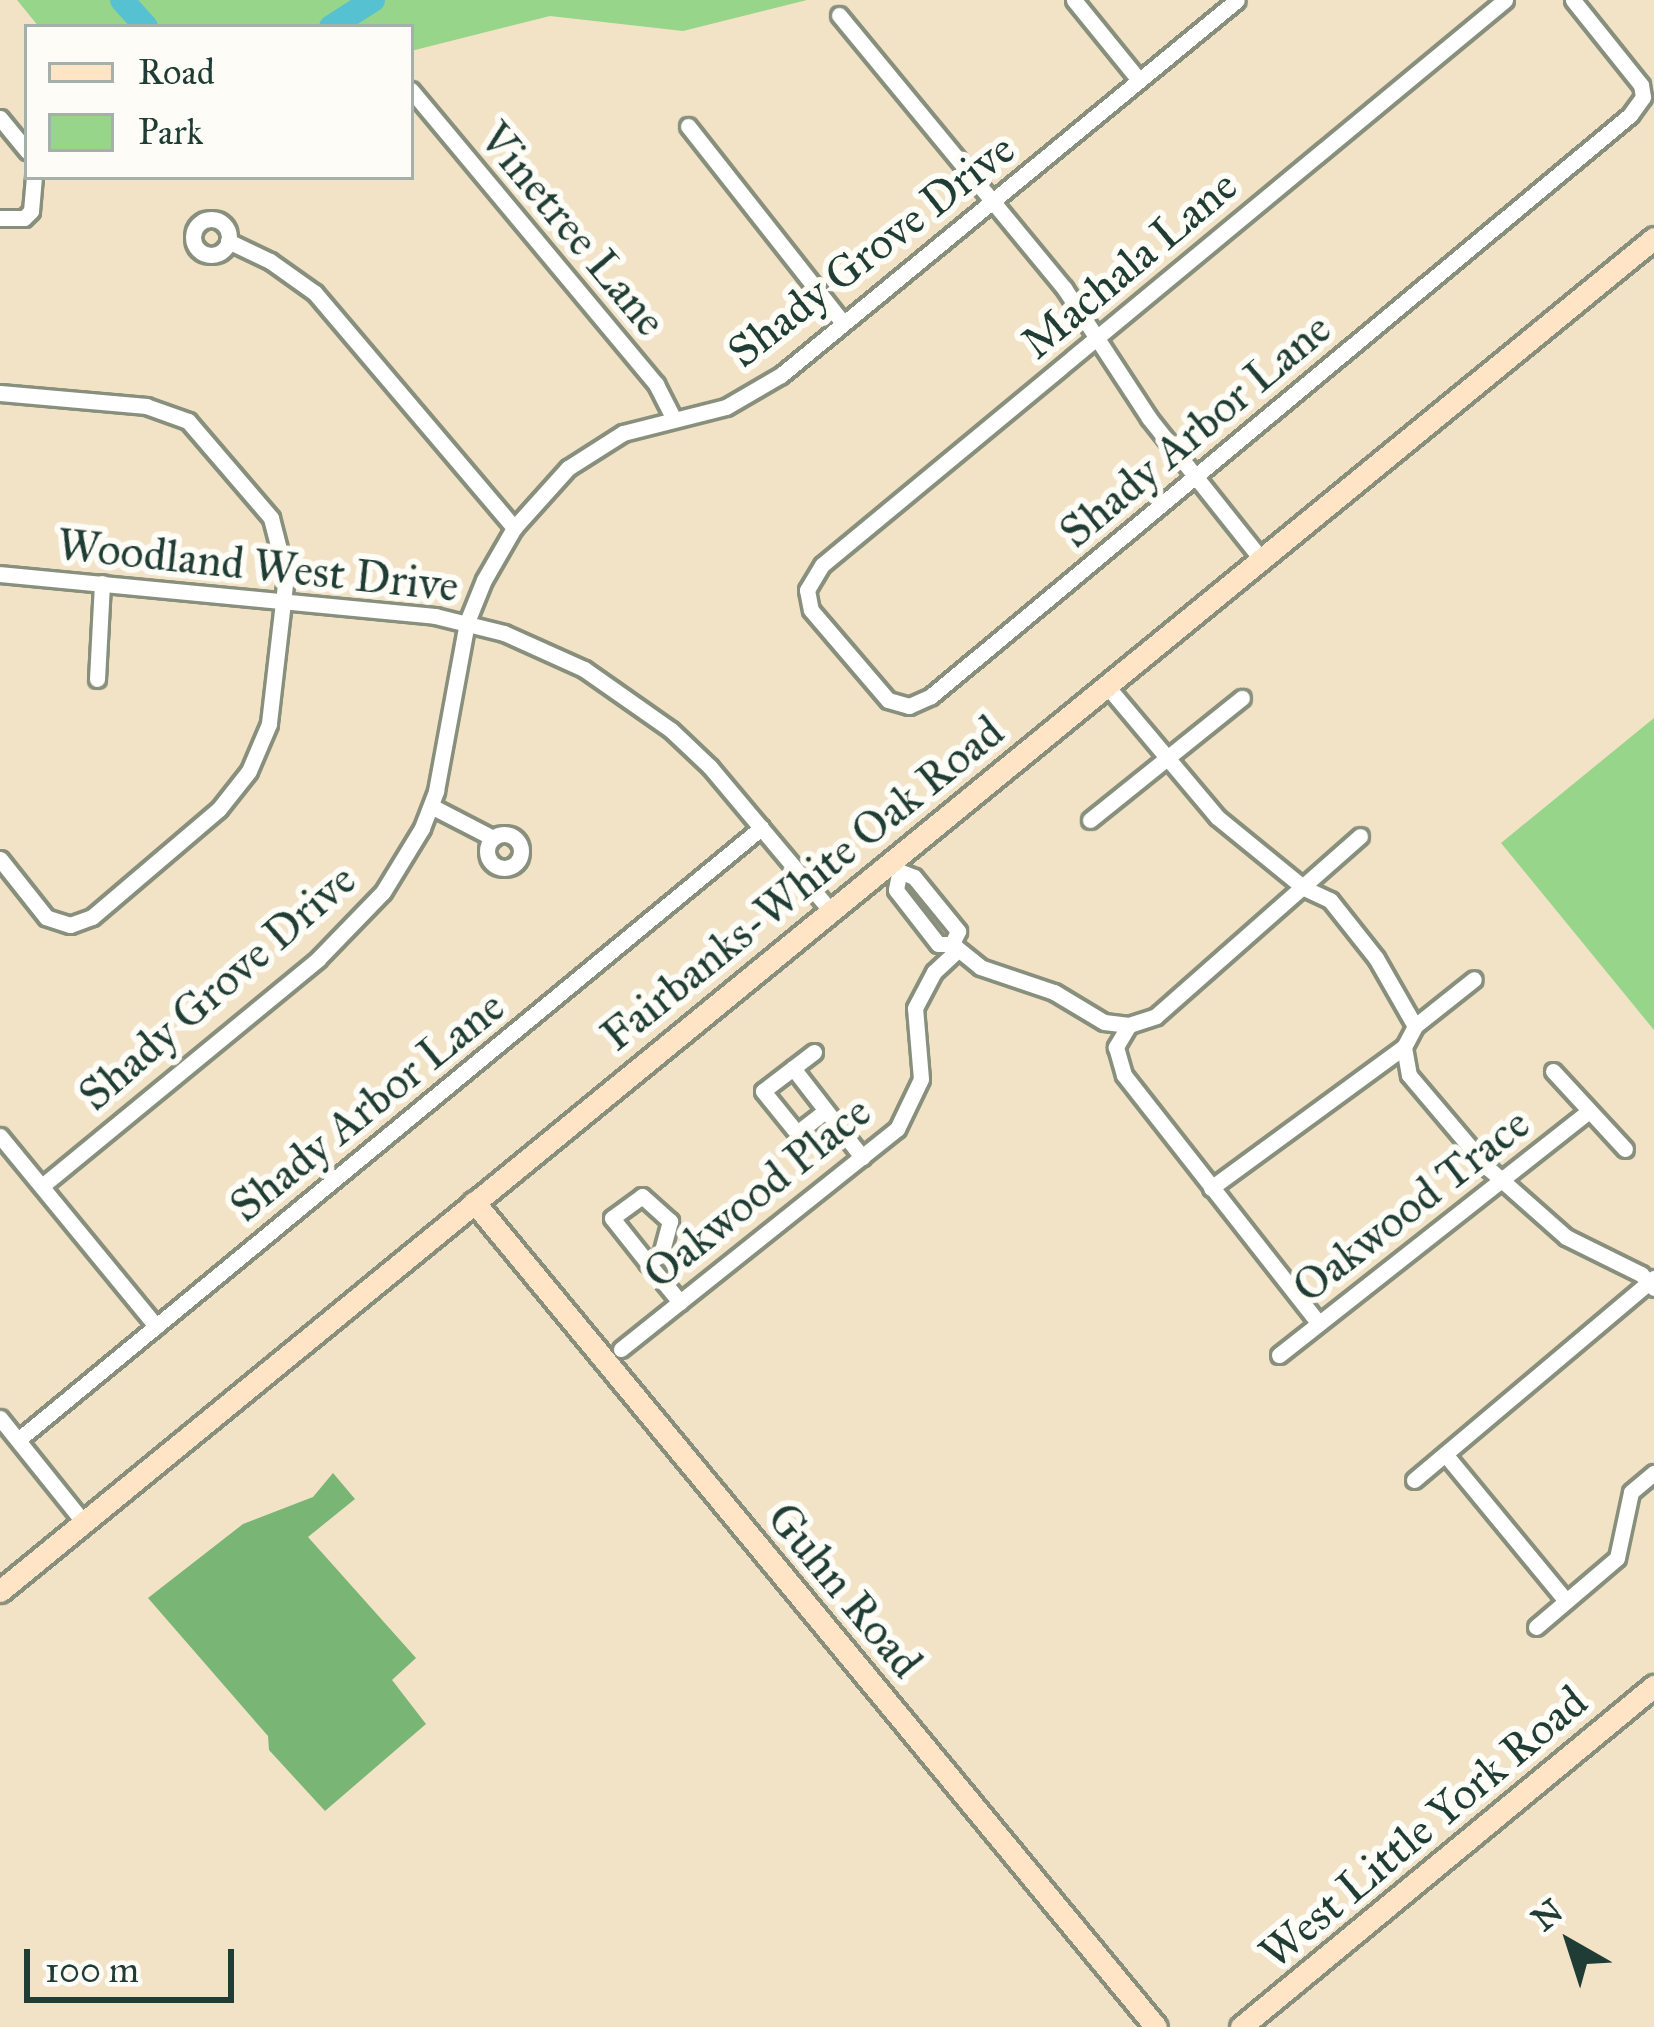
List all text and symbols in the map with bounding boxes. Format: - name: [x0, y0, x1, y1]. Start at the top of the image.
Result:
- legend: [24, 24, 414, 180]
- text: Road: [138, 50, 215, 94]
- text: Park: [138, 110, 203, 154]
- street label: Vinetree Lane: [468, 111, 678, 347]
- street label: Shady Grove Drive: [717, 121, 1025, 379]
- street label: Machala Lane: [1010, 158, 1248, 370]
- street label: Shady Arbor Lane: [1049, 301, 1341, 559]
- street label: Woodland West Drive: [55, 517, 461, 613]
- street label: Fairbanks-White Oak Road: [590, 704, 1014, 1062]
- street label: Shady Grove Drive: [68, 852, 366, 1122]
- street label: Shady Arbor Lane: [219, 979, 515, 1233]
- street label: Oakwood Place: [633, 1084, 881, 1300]
- street label: Oakwood Trace: [1282, 1096, 1540, 1314]
- street label: Guhn Road: [756, 1492, 934, 1688]
- street label: West Little York Road: [1248, 1674, 1598, 1980]
- north arrow: [1510, 1883, 1630, 2003]
- text: N: [1524, 1891, 1571, 1939]
- scale bar: [30, 1925, 240, 1999]
- text: 100 m: [45, 1948, 139, 1992]

